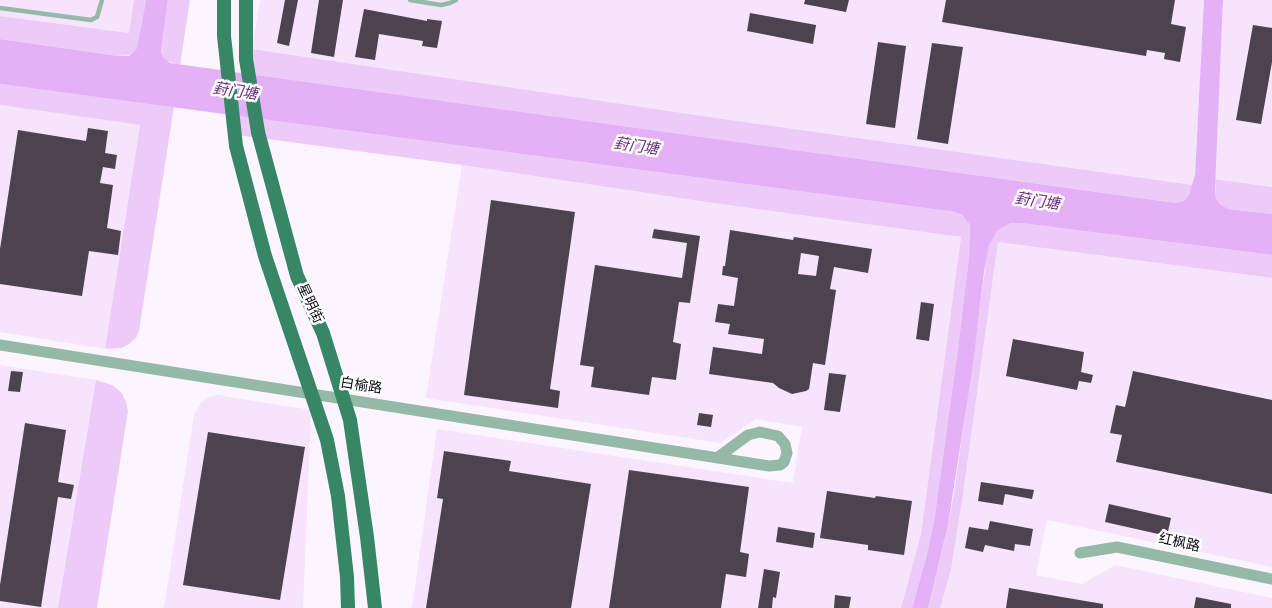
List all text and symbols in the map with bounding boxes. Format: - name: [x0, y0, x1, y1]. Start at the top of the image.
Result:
- water label: 葑门塘: [211, 81, 259, 105]
- water label: 葑门塘: [612, 136, 660, 160]
- water label: 葑门塘: [1013, 191, 1061, 215]
- street label: 星明街: [293, 281, 325, 327]
- street label: 白榆路: [339, 375, 383, 399]
- street label: 红枫路: [1157, 531, 1201, 557]

